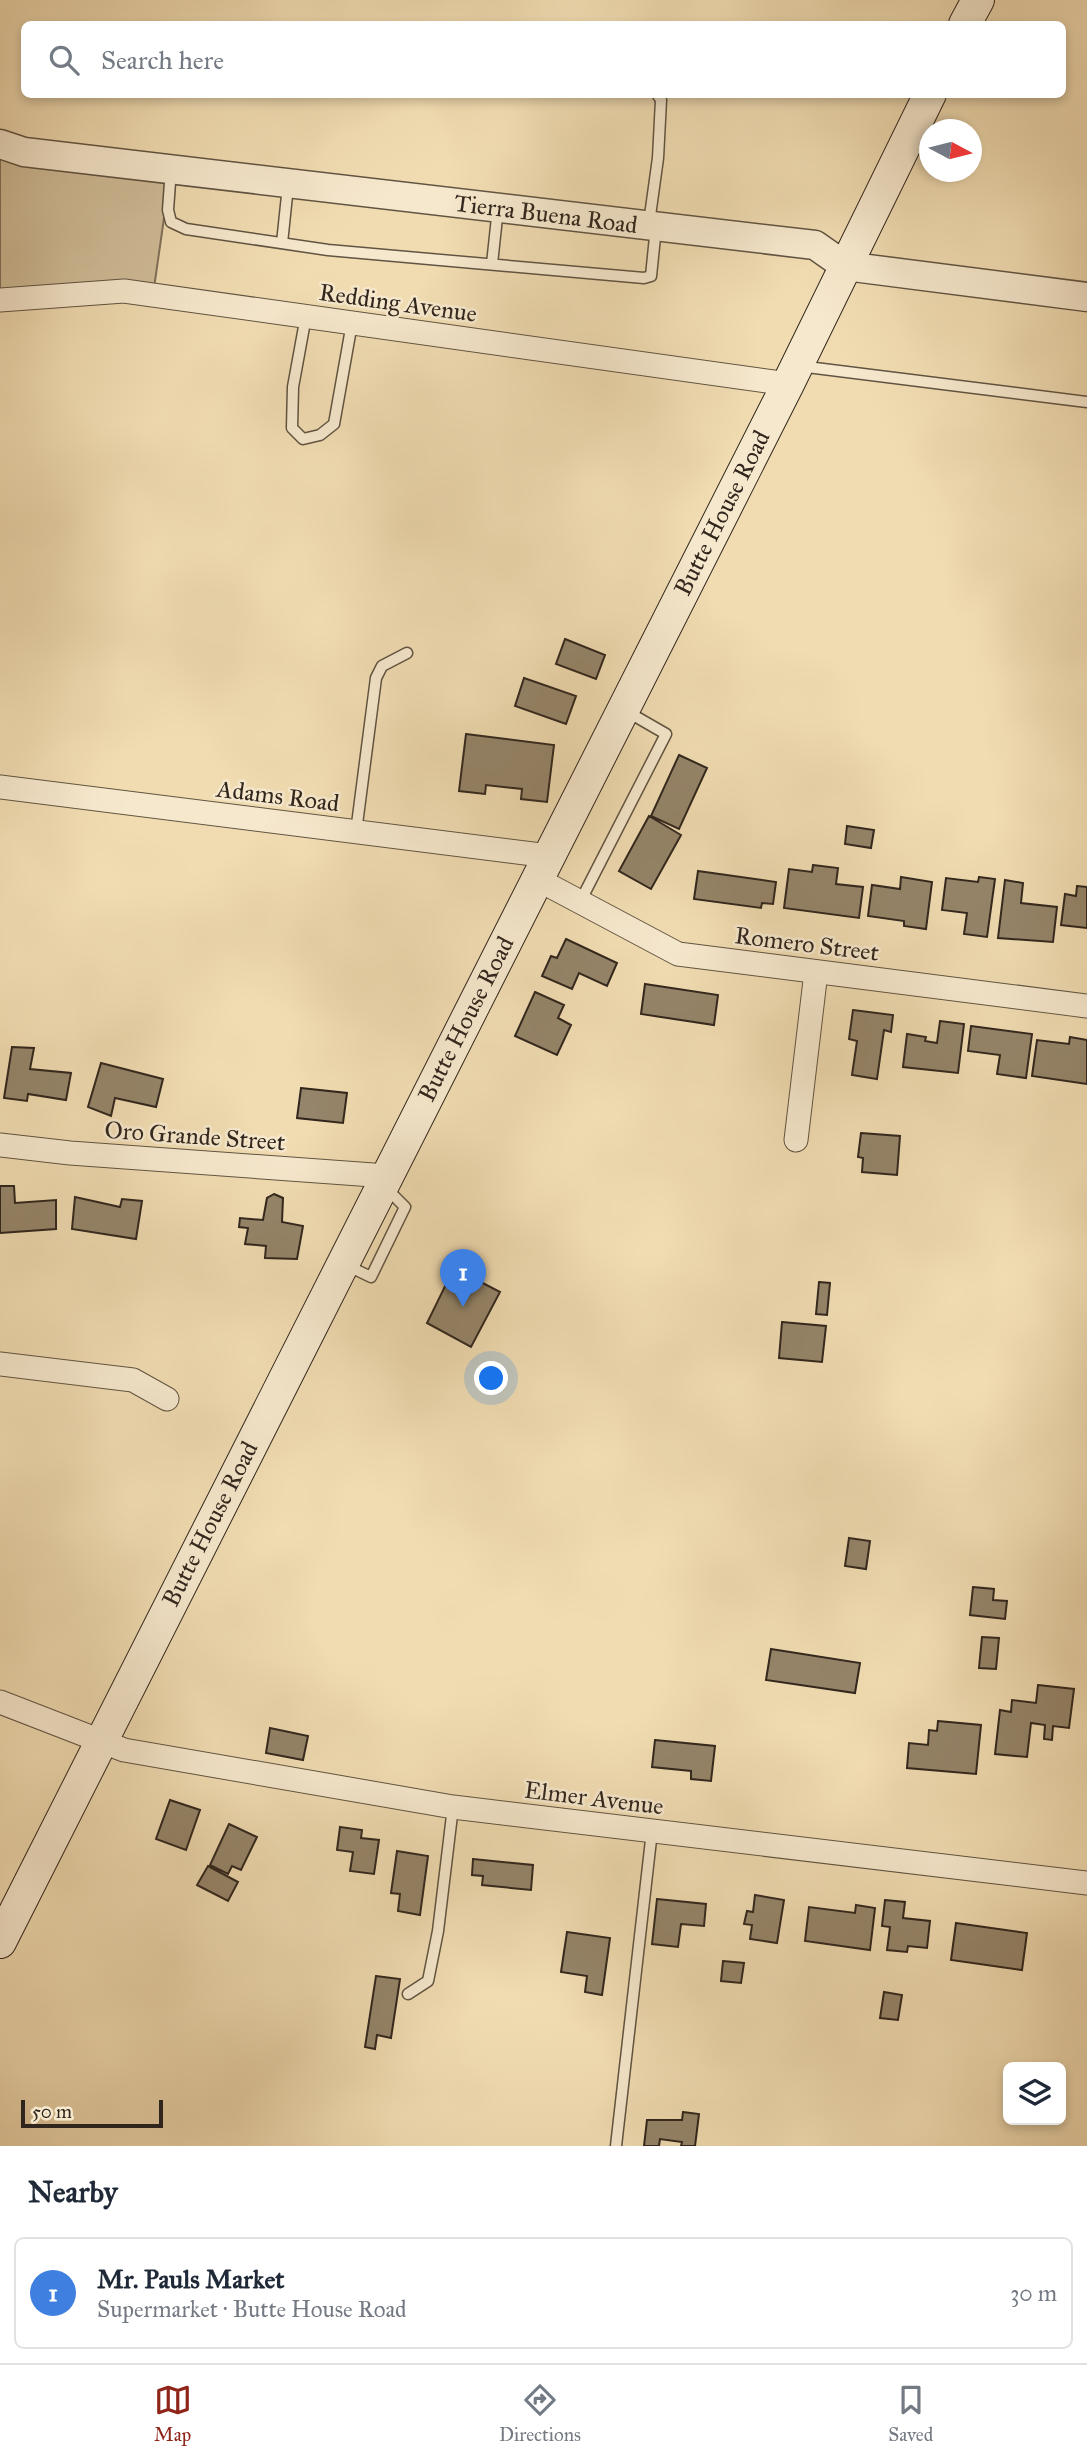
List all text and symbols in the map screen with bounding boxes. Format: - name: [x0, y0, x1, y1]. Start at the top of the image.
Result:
- search box: [21, 21, 1066, 98]
- icon: search: [45, 41, 83, 79]
- text: Search here: [101, 44, 224, 76]
- north arrow: [919, 119, 982, 182]
- street label: Tierra Buena Road: [453, 188, 639, 240]
- street label: Redding Avenue: [317, 277, 479, 329]
- street label: Butte House Road: [667, 425, 777, 601]
- street label: Adams Road: [214, 773, 341, 818]
- street label: Romero Street: [733, 920, 881, 968]
- street label: Butte House Road: [411, 931, 521, 1107]
- street label: Oro Grande Street: [104, 1115, 287, 1157]
- pin: 1: [440, 1249, 486, 1307]
- your location: [474, 1361, 508, 1395]
- street label: Butte House Road: [155, 1436, 265, 1612]
- street label: Elmer Avenue: [523, 1775, 665, 1821]
- map controls: [1003, 2062, 1066, 2125]
- button: layers: [1003, 2062, 1066, 2125]
- scale bar: [21, 2097, 163, 2129]
- text: 50 m: [32, 2100, 72, 2123]
- text: Nearby: [28, 2174, 118, 2210]
- text: Mr. Pauls Market: [97, 2263, 285, 2295]
- text: 1: [48, 2279, 58, 2307]
- text: 30 m: [1010, 2279, 1057, 2307]
- text: Supermarket · Butte House Road: [97, 2295, 407, 2323]
- tab: Map: [154, 2381, 192, 2446]
- tab: Directions: [499, 2381, 581, 2446]
- tab: Saved: [888, 2381, 933, 2446]

